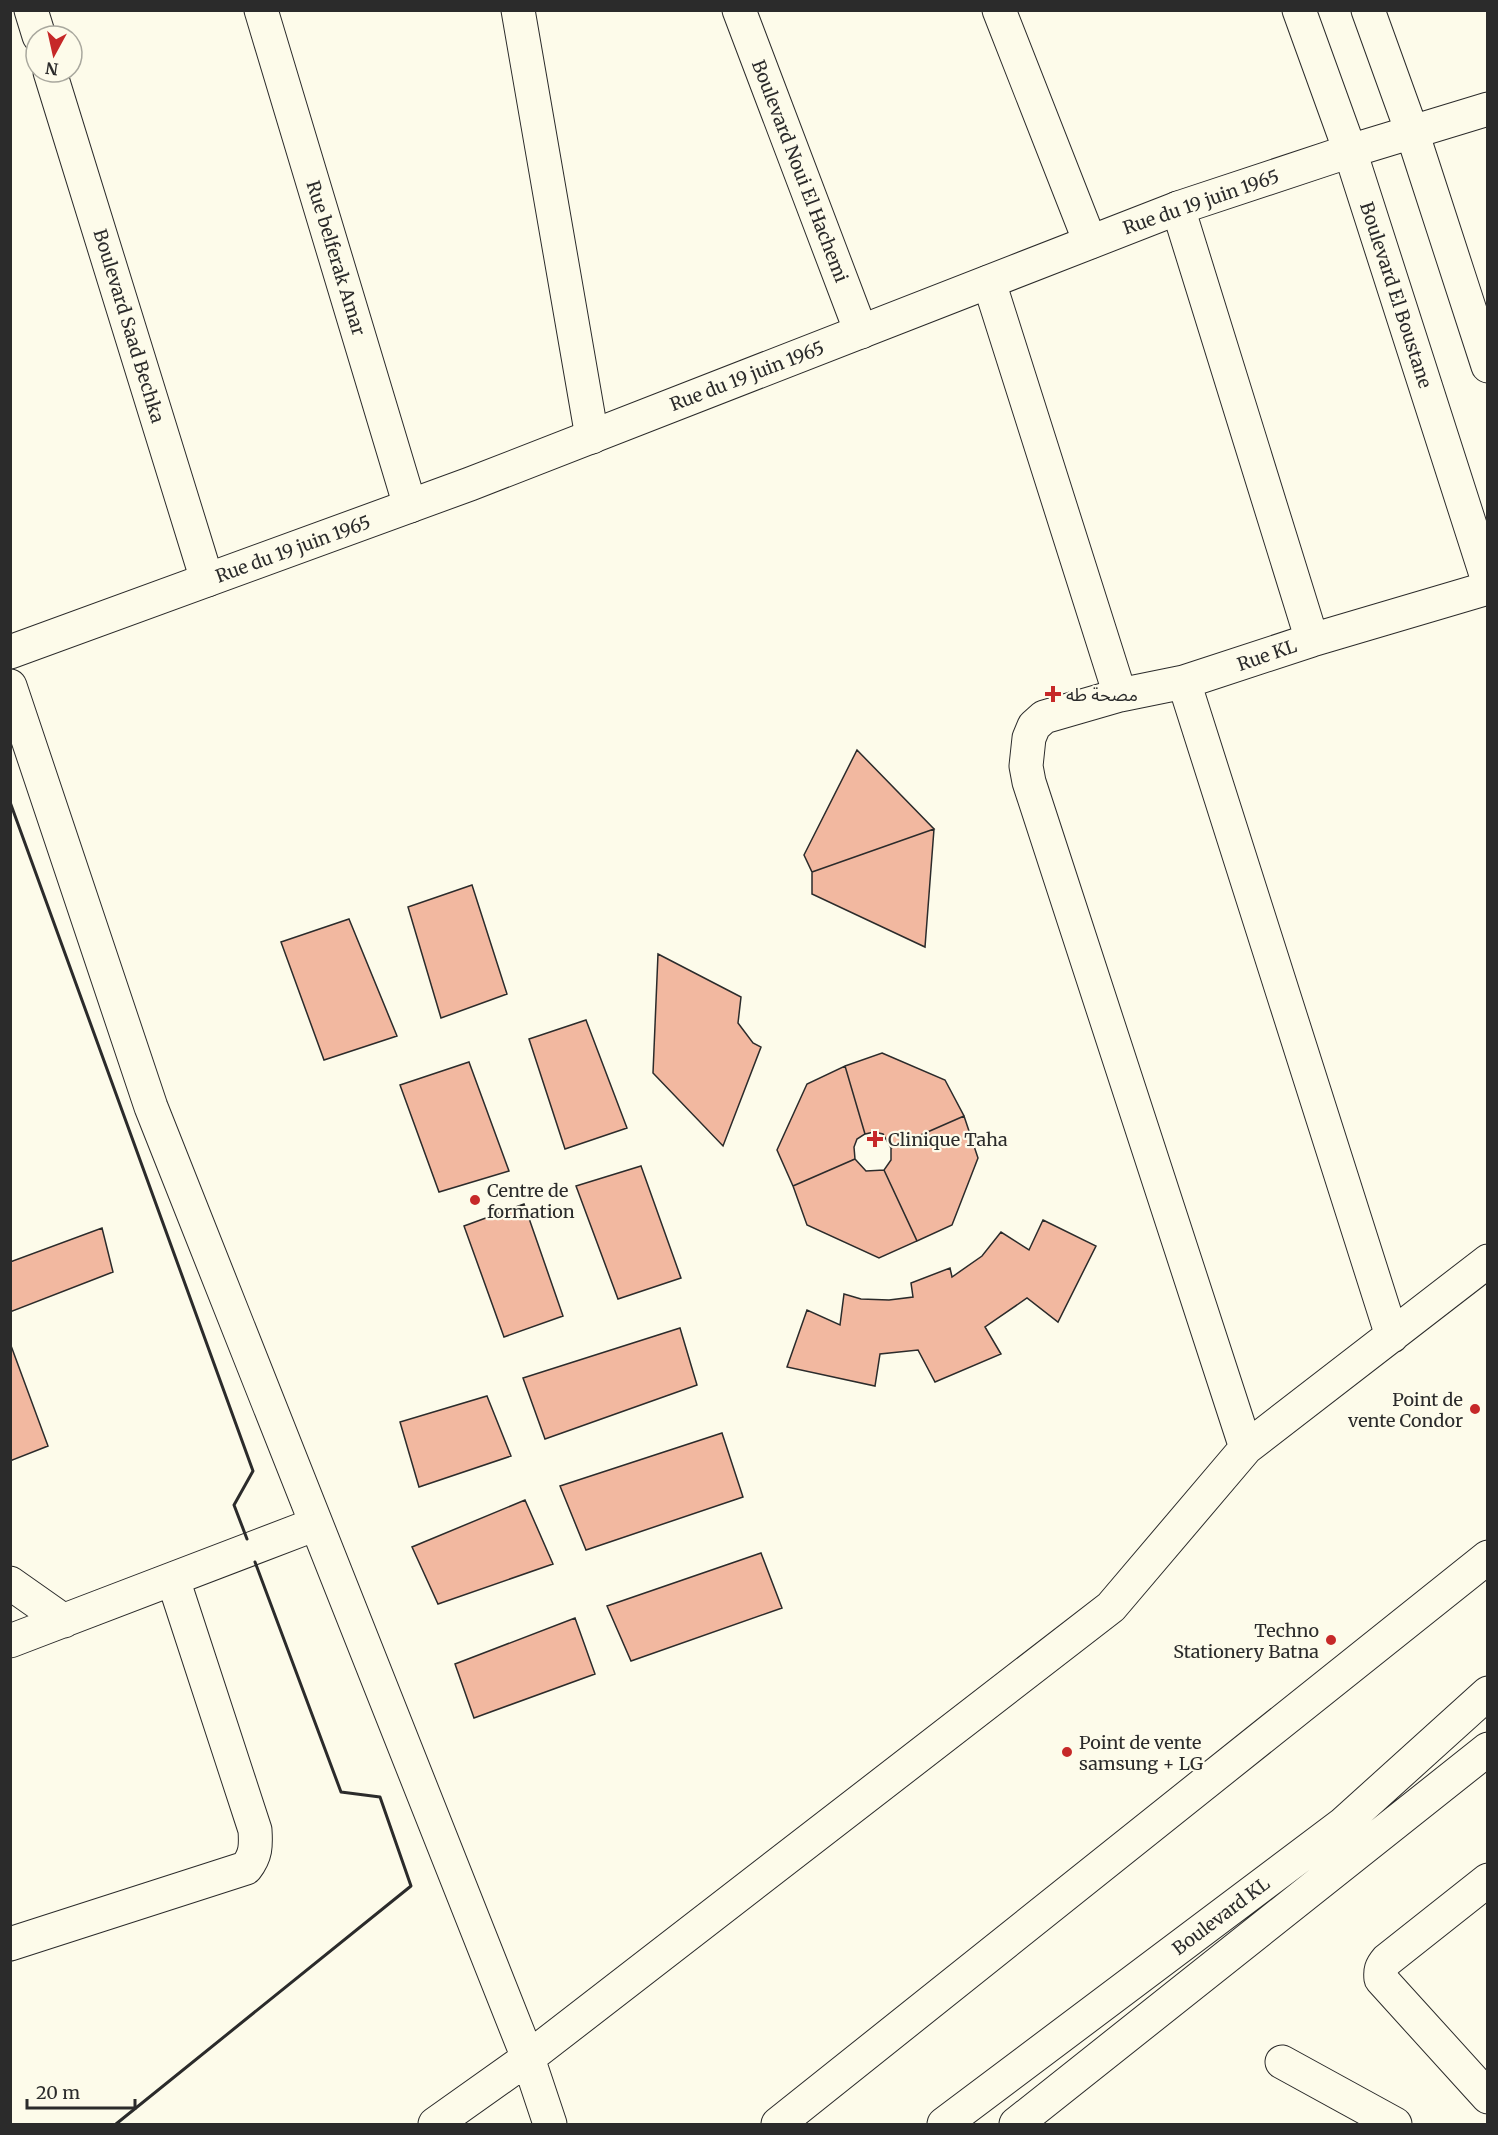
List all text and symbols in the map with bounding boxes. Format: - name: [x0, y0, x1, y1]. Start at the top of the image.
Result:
- north arrow: [24, 24, 84, 84]
- street label: Boulevard Noui El Hachemi: [747, 56, 853, 286]
- text: N: [44, 58, 60, 80]
- street label: Rue du 19 juin 1965: [1120, 165, 1282, 239]
- street label: Rue belferak Amar: [301, 178, 371, 338]
- street label: Boulevard El Boustane: [1355, 199, 1437, 391]
- street label: Boulevard Saad Bechka: [89, 226, 170, 426]
- street label: Rue du 19 juin 1965: [667, 336, 827, 416]
- street label: Rue du 19 juin 1965: [212, 510, 374, 588]
- street label: Rue KL: [1234, 634, 1300, 676]
- place label: مصحة طه: [1066, 683, 1138, 706]
- marker: مصحة طه: [1044, 685, 1062, 703]
- place label: Clinique Taha: [888, 1128, 1008, 1151]
- marker: Clinique Taha: [866, 1130, 884, 1148]
- place label: Centre de formation: [487, 1179, 575, 1223]
- marker: Centre de formation: [468, 1193, 482, 1207]
- place label: Point de vente Condor: [1347, 1388, 1463, 1432]
- marker: Point de vente Condor: [1468, 1402, 1482, 1416]
- place label: Techno Stationery Batna: [1173, 1619, 1319, 1663]
- marker: Techno Stationery Batna: [1324, 1633, 1338, 1647]
- place label: Point de vente samsung + LG: [1079, 1731, 1203, 1775]
- marker: Point de vente samsung + LG: [1060, 1745, 1074, 1759]
- street label: Boulevard KL: [1168, 1872, 1274, 1960]
- scale bar: [27, 2072, 135, 2110]
- text: 20 m: [36, 2081, 80, 2104]

